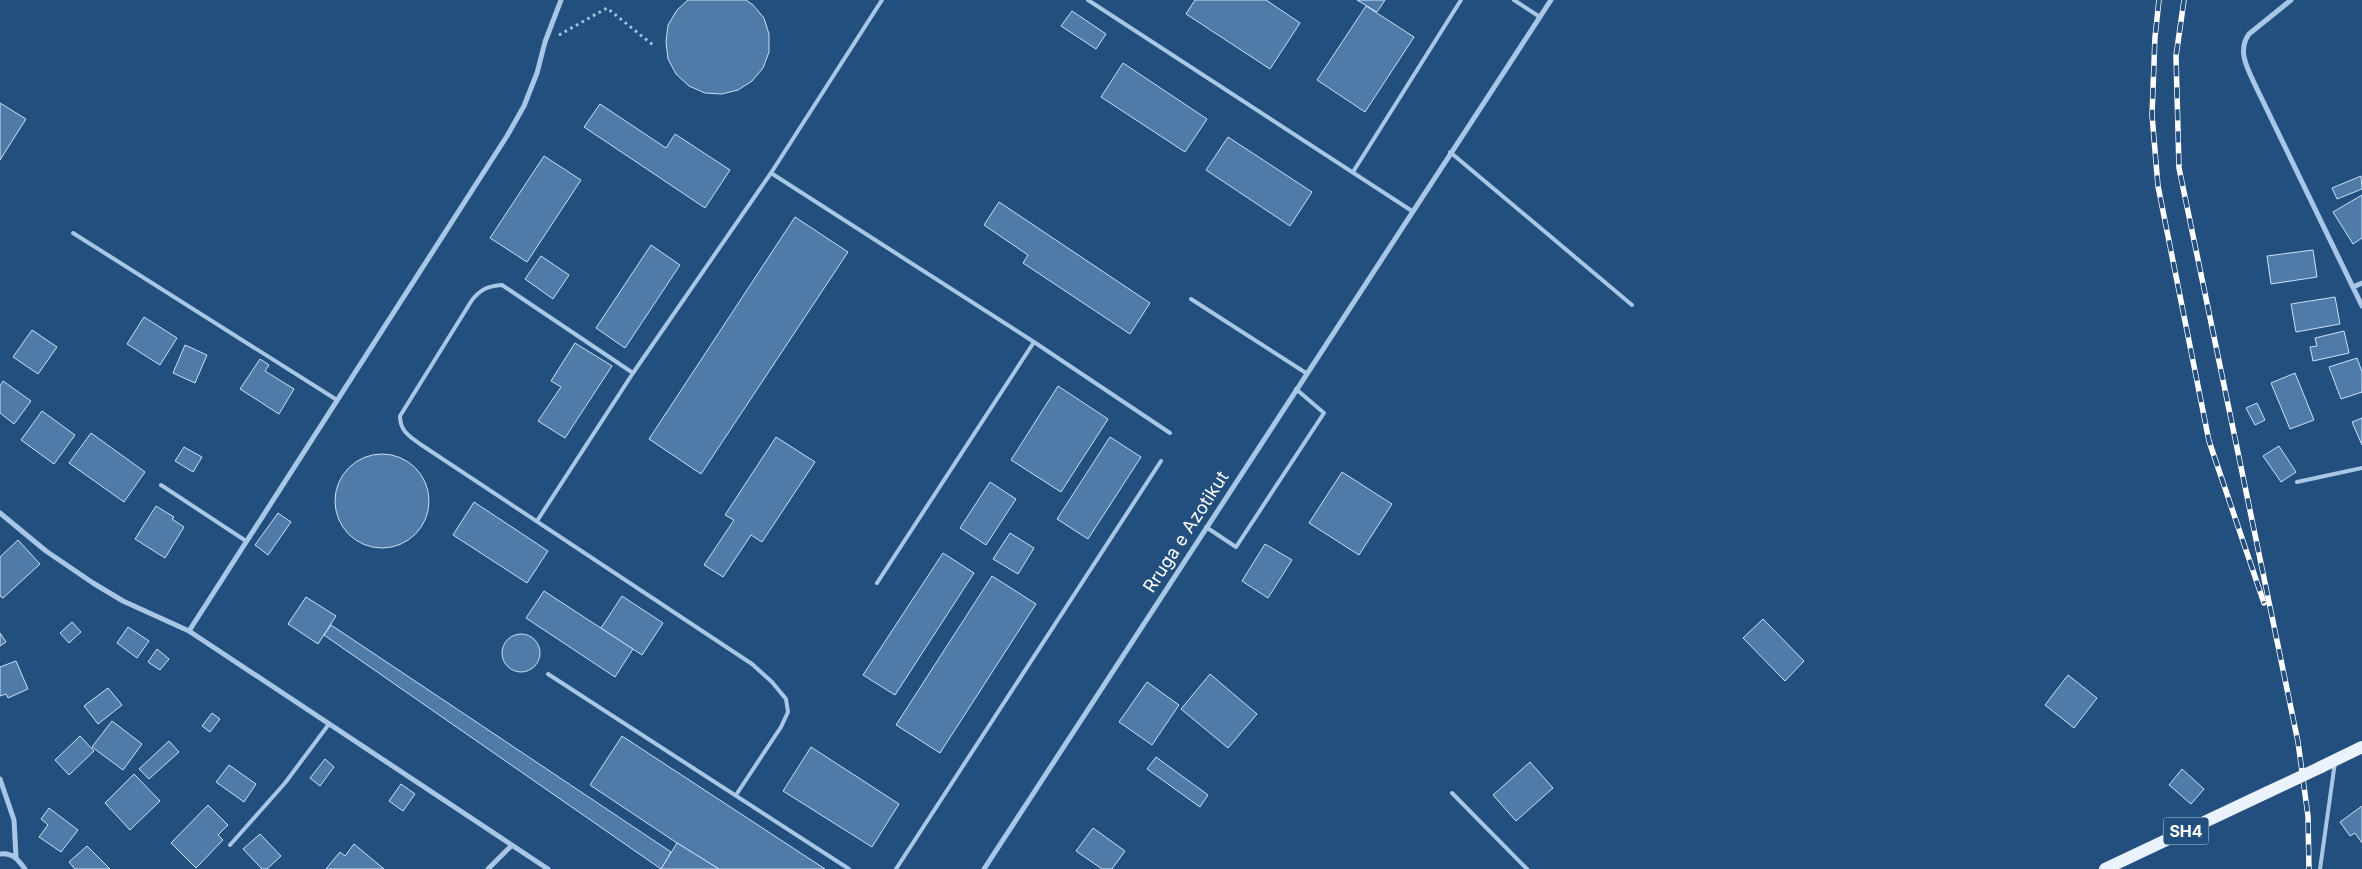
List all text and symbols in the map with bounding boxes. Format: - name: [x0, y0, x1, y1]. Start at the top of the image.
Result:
- street label: Rruga e Azotikut: [1139, 467, 1233, 596]
- road number: SH4: [2164, 818, 2208, 844]

